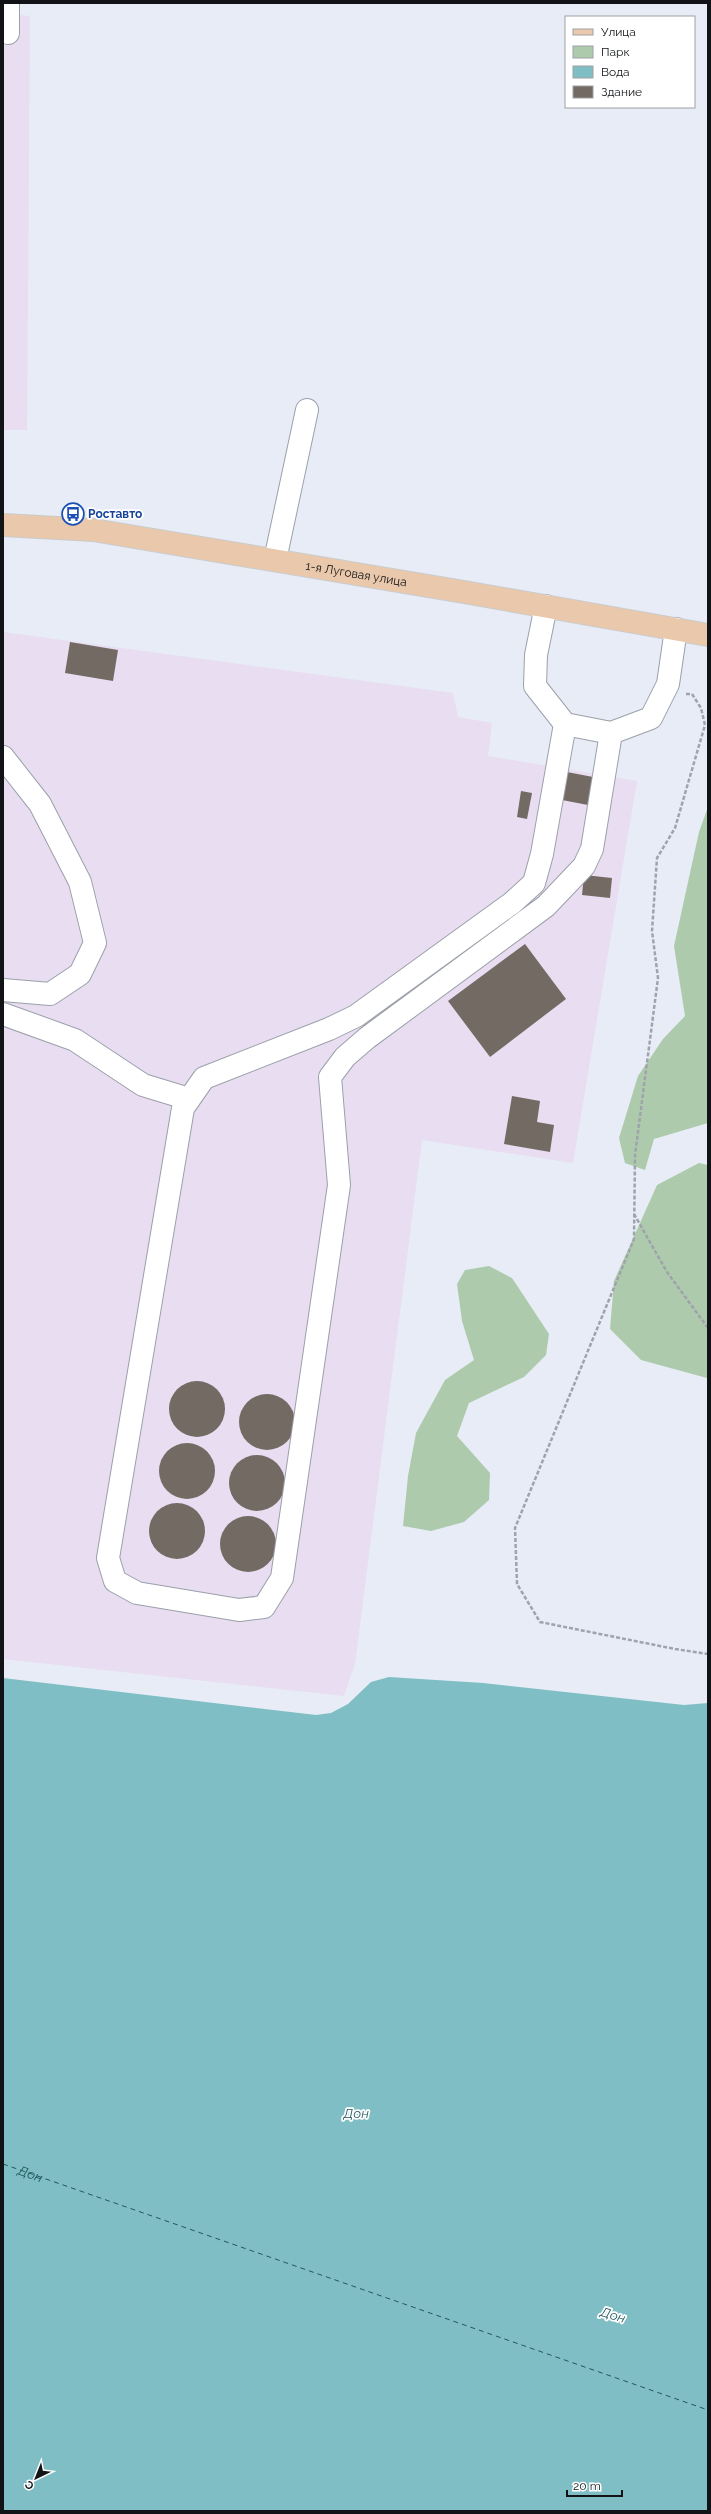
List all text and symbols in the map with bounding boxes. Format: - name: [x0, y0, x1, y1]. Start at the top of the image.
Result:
- legend: [565, 16, 695, 108]
- text: Улица: [601, 25, 636, 39]
- text: Парк: [601, 45, 630, 59]
- text: Вода: [601, 65, 630, 79]
- text: Здание: [601, 85, 642, 99]
- bus stop icon: Роставто: [60, 501, 86, 527]
- place label: Роставто: [88, 507, 142, 521]
- street label: 1-я Луговая улица: [304, 559, 408, 589]
- water label: Дон: [342, 2106, 369, 2121]
- water label: Дон: [15, 2162, 45, 2185]
- water label: Дон: [598, 2304, 628, 2326]
- north arrow: [16, 2458, 56, 2498]
- scale bar: [567, 2472, 622, 2498]
- text: С: [22, 2477, 37, 2492]
- text: 20 m: [573, 2479, 601, 2493]

